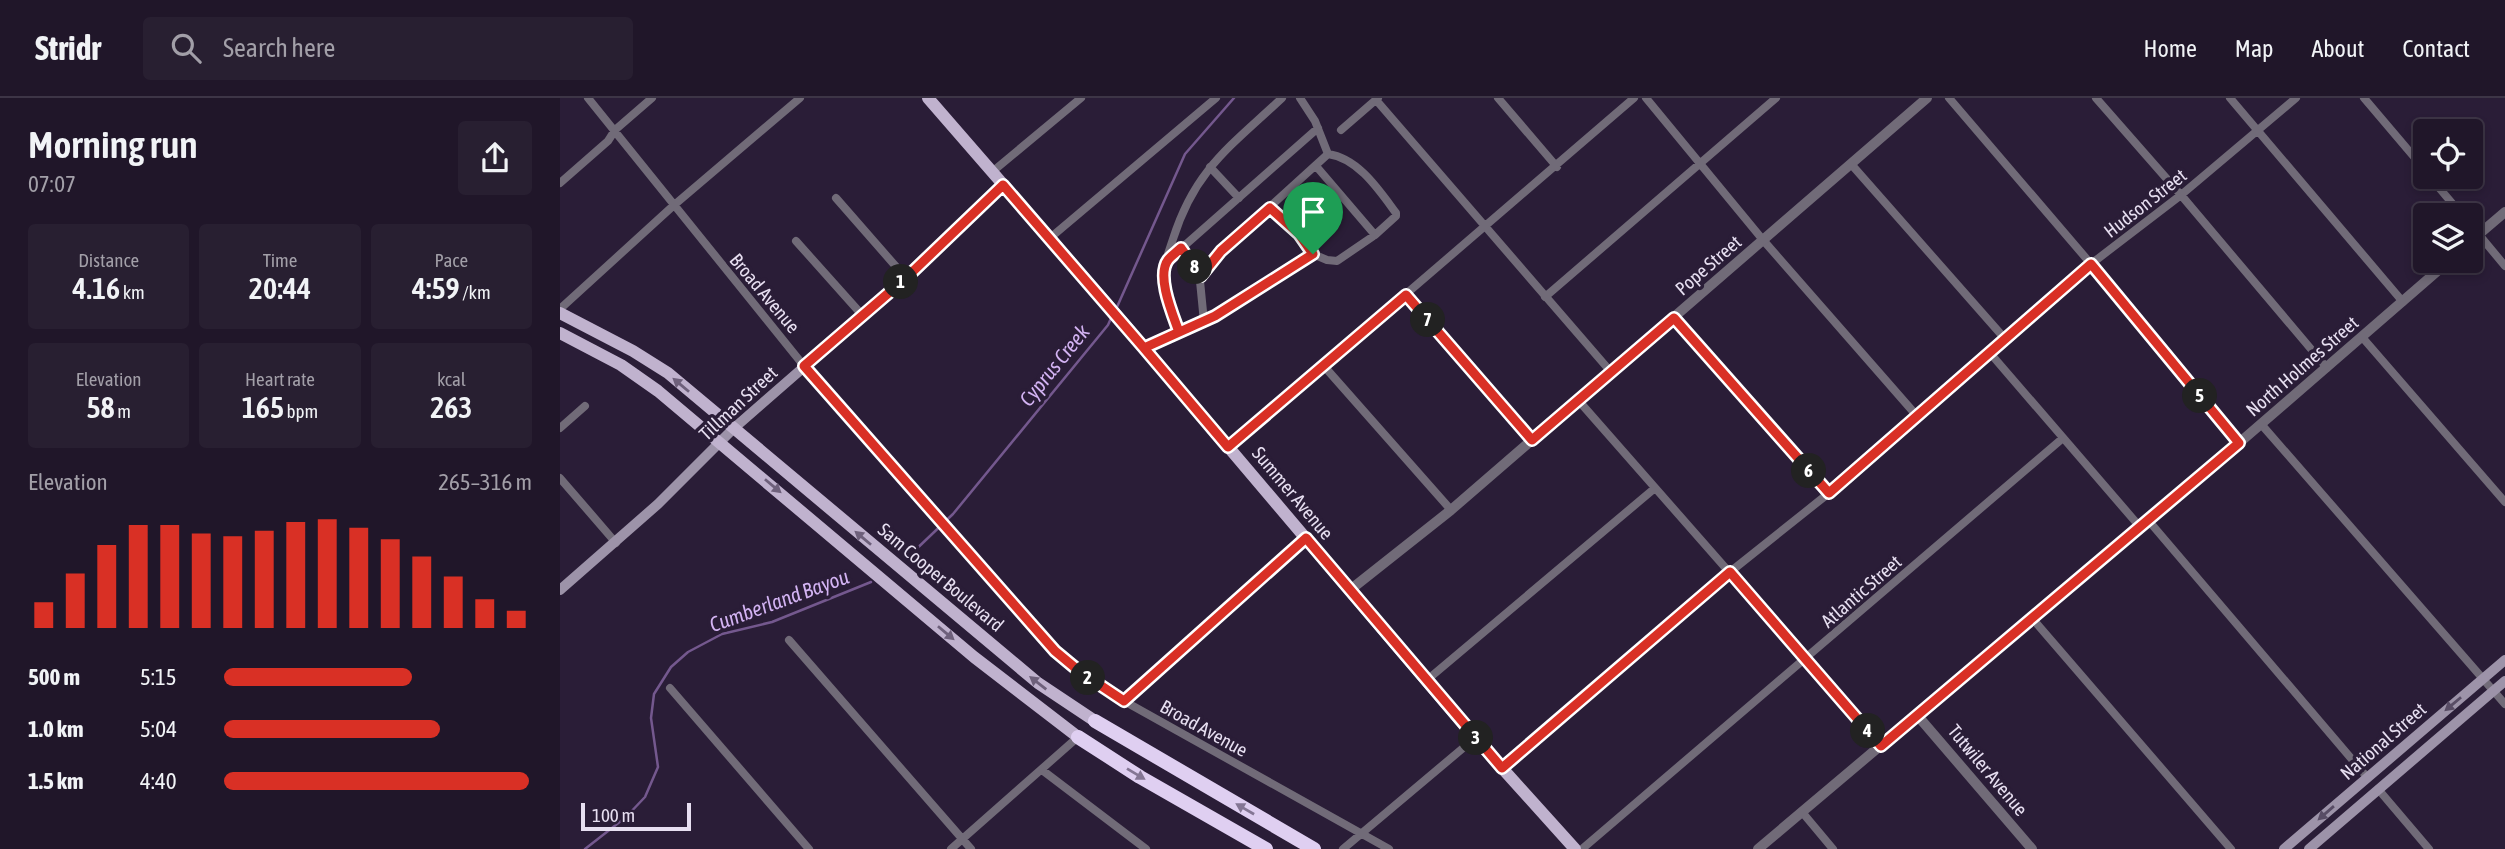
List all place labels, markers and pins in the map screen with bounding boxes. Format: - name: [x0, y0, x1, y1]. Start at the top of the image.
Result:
- pin: [1283, 182, 1343, 254]
- pin: 8: [1178, 250, 1212, 284]
- pin: 1: [884, 264, 918, 300]
- pin: 7: [1410, 302, 1446, 338]
- pin: 5: [2182, 378, 2218, 414]
- pin: 6: [1792, 454, 1826, 488]
- pin: 2: [1070, 660, 1106, 696]
- pin: 4: [1850, 714, 1886, 748]
- pin: 3: [1458, 720, 1494, 756]

